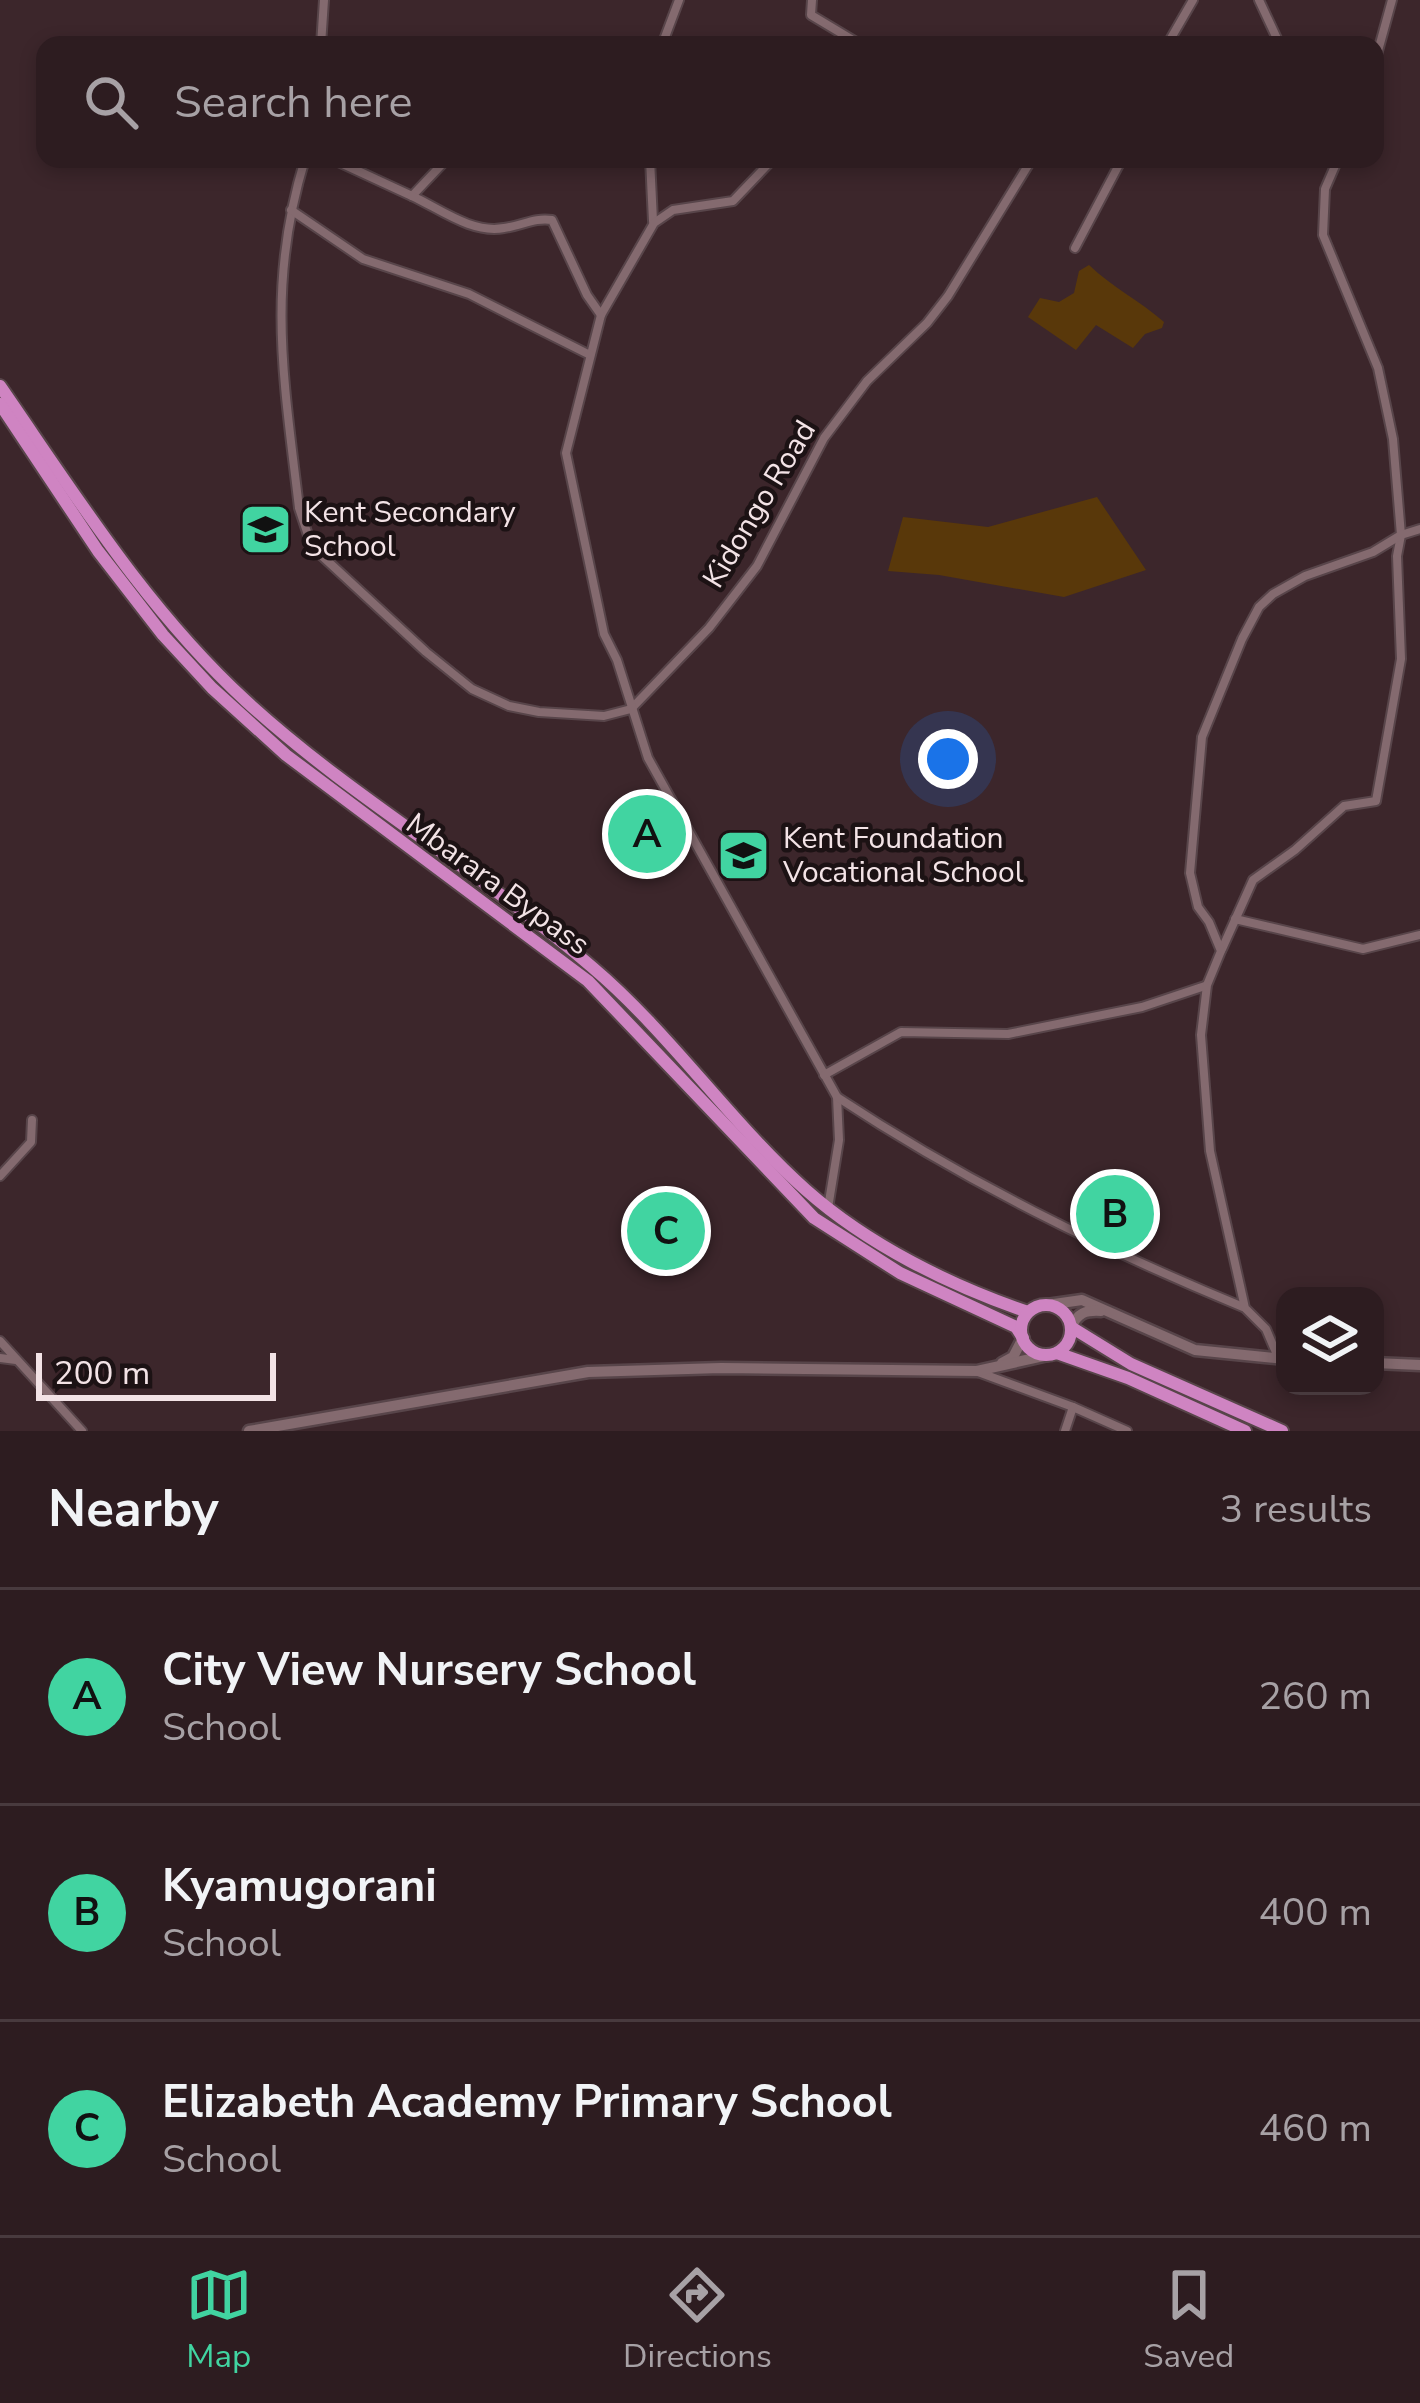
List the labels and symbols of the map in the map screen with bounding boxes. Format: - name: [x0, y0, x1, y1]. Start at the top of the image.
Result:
- street label: Kidongo Road: [693, 413, 826, 596]
- place label: Kent Secondary School: [304, 492, 516, 567]
- school or university icon: Kent Secondary School: [237, 501, 293, 557]
- your location: [918, 729, 978, 789]
- pin: A: [608, 789, 686, 879]
- street label: Mbarara Bypass: [398, 804, 598, 965]
- place label: Kent Foundation Vocational School: [782, 818, 1024, 893]
- school or university icon: Kent Foundation Vocational School: [716, 827, 772, 883]
- pin: B: [1076, 1169, 1154, 1259]
- pin: C: [627, 1186, 705, 1276]
- scale bar: [36, 1347, 276, 1400]

